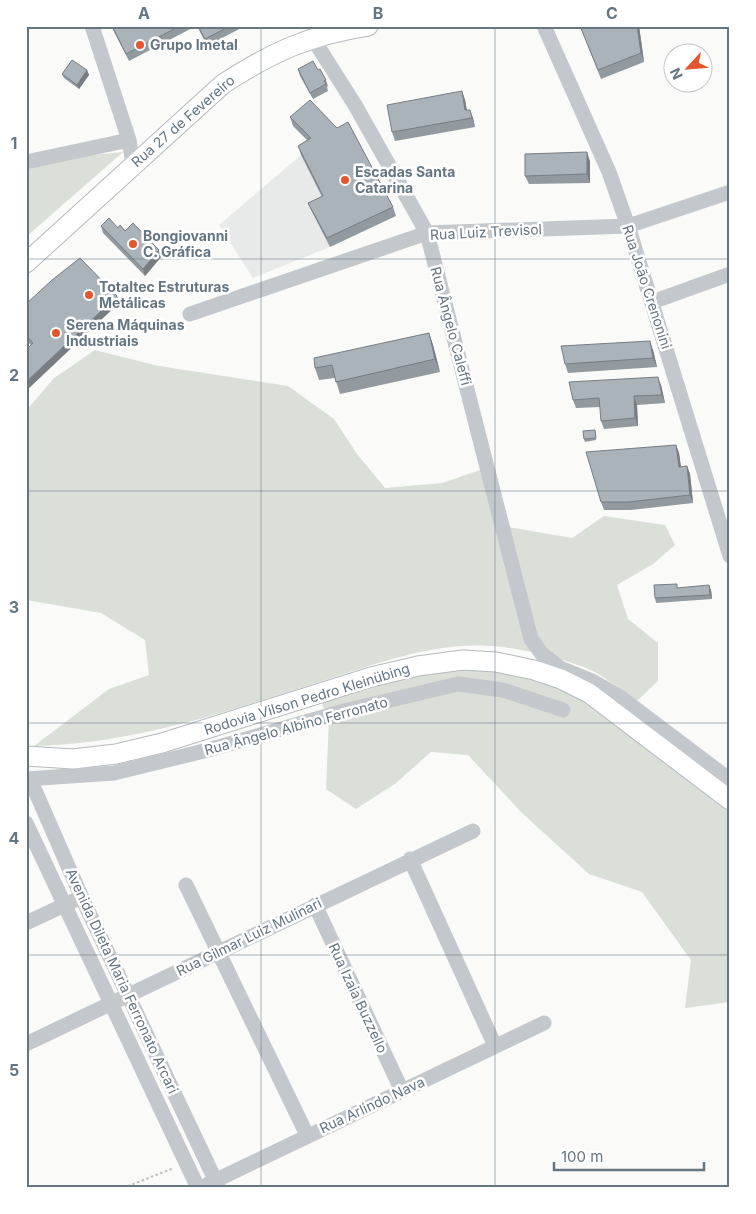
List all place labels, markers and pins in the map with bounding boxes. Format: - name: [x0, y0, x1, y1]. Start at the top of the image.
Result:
- place label: Grupo Imetal: [150, 36, 238, 53]
- marker: Grupo Imetal: [134, 39, 146, 51]
- place label: Escadas Santa Catarina: [355, 163, 455, 196]
- marker: Escadas Santa Catarina: [339, 174, 351, 186]
- place label: Bongiovanni C. Gráfica: [143, 227, 228, 260]
- marker: Bongiovanni C. Gráfica: [127, 238, 139, 250]
- place label: Totaltec Estruturas Metálicas: [99, 278, 229, 311]
- marker: Totaltec Estruturas Metálicas: [83, 289, 95, 301]
- place label: Serena Máquinas Industriais: [66, 316, 185, 349]
- marker: Serena Máquinas Industriais: [50, 327, 62, 339]

